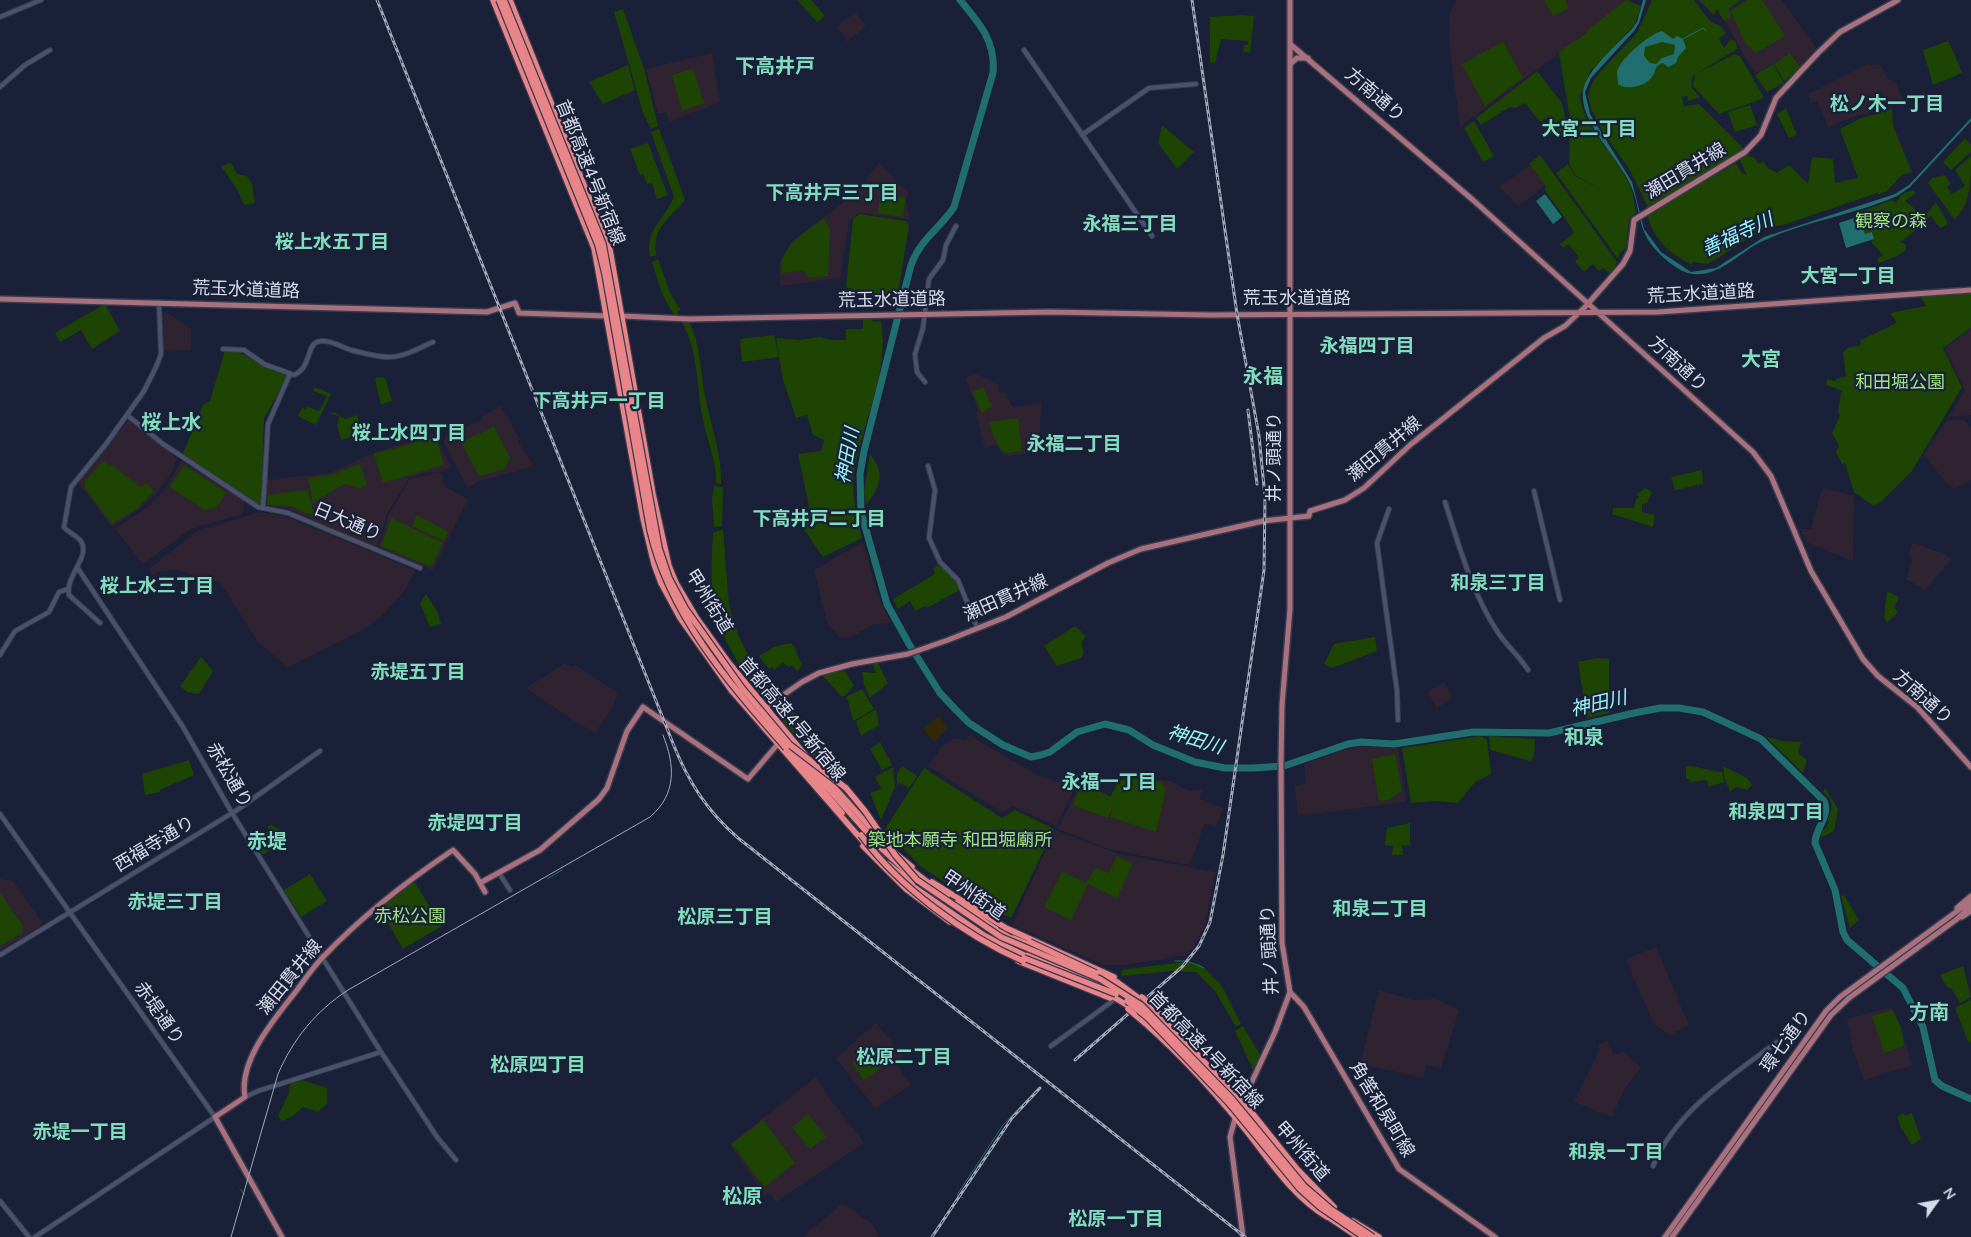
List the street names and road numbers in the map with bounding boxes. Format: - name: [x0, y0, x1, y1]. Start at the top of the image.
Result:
- street label: 方南通り: [1340, 64, 1408, 128]
- street label: 首都高速4号新宿線: [550, 97, 628, 249]
- street label: 瀬田貫井線: [1642, 140, 1730, 204]
- street label: 荒玉水道道路: [192, 278, 300, 304]
- street label: 荒玉水道道路: [1647, 281, 1755, 309]
- street label: 荒玉水道道路: [838, 289, 946, 313]
- street label: 荒玉水道道路: [1243, 289, 1351, 311]
- street label: 方南通り: [1643, 333, 1711, 397]
- street label: 井ノ頭通り: [1265, 412, 1287, 502]
- street label: 瀬田貫井線: [1344, 413, 1426, 487]
- street label: 日大通り: [310, 499, 384, 547]
- street label: 甲州街道: [680, 566, 736, 638]
- street label: 瀬田貫井線: [960, 571, 1052, 627]
- street label: 首都高速4号新宿線: [733, 654, 849, 786]
- street label: 方南通り: [1888, 666, 1956, 730]
- street label: 赤松通り: [201, 739, 255, 813]
- street label: 西福寺通り: [111, 813, 199, 877]
- street label: 甲州街道: [937, 867, 1009, 925]
- street label: 井ノ頭通り: [1258, 904, 1284, 996]
- street label: 瀬田貫井線: [254, 936, 328, 1020]
- street label: 赤堤通り: [129, 978, 187, 1050]
- street label: 首都高速4号新宿線: [1143, 988, 1267, 1114]
- street label: 環七通り: [1757, 1007, 1817, 1077]
- street label: 角筈和泉町線: [1344, 1058, 1418, 1162]
- street label: 甲州街道: [1269, 1118, 1333, 1186]

